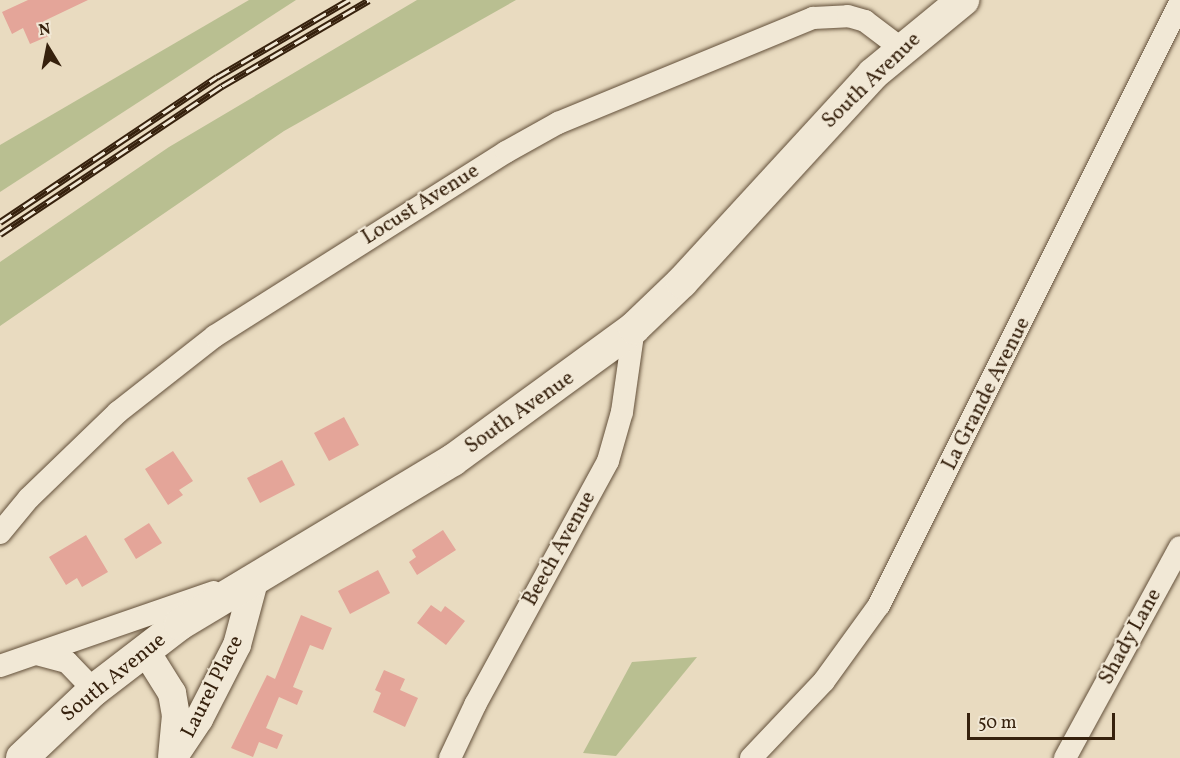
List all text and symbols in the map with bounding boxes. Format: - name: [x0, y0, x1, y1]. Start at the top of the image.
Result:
- north arrow: [18, 18, 78, 78]
- text: N: [37, 18, 53, 42]
- street label: South Avenue: [817, 28, 927, 134]
- street label: Locust Avenue: [358, 159, 484, 251]
- street label: La Grande Avenue: [938, 313, 1036, 475]
- street label: South Avenue: [461, 366, 579, 460]
- street label: Beech Avenue: [518, 487, 602, 611]
- street label: Shady Lane: [1094, 584, 1168, 690]
- street label: South Avenue: [57, 628, 171, 728]
- street label: Laurel Place: [176, 632, 250, 742]
- scale bar: [970, 701, 1118, 739]
- text: 50 m: [978, 711, 1017, 736]

